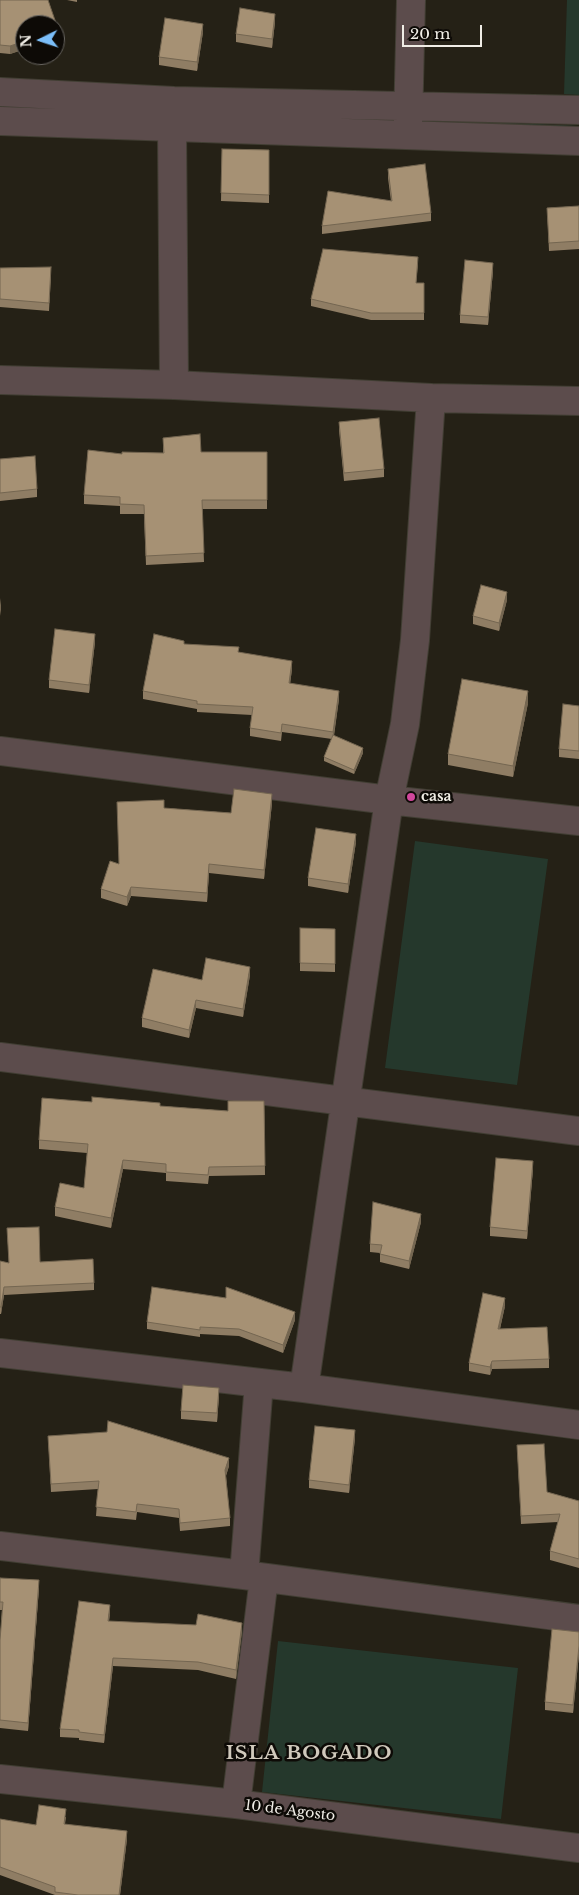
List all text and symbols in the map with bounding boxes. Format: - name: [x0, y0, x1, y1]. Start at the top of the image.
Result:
- north arrow: [15, 15, 65, 65]
- scale bar: [404, 15, 484, 47]
- text: 20 m: [410, 24, 450, 43]
- text: N: [17, 34, 35, 48]
- place label: casa: [421, 789, 451, 805]
- marker: casa: [405, 791, 417, 803]
- district label: ISLA BOGADO: [224, 1743, 394, 1765]
- street label: 10 de Agosto: [244, 1797, 336, 1825]

